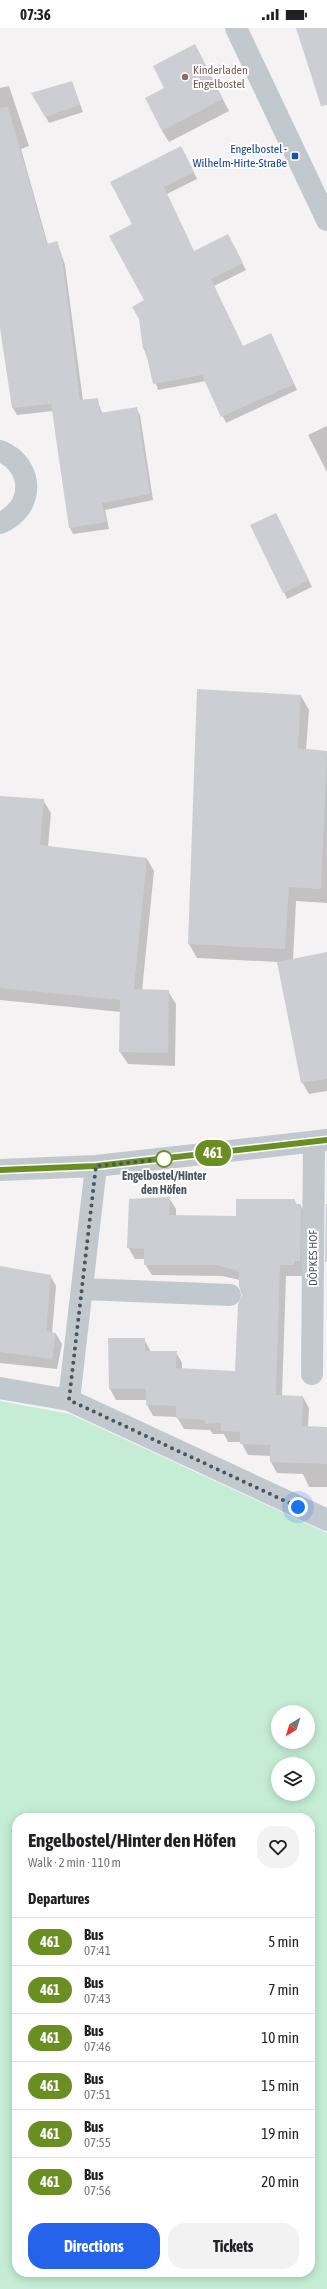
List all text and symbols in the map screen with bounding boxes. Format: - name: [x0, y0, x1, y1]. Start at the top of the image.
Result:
- text: 07:36: [20, 6, 51, 23]
- place label: Kinderladen Engelbostel: [193, 63, 248, 91]
- marker: Kinderladen Engelbostel: [180, 72, 190, 82]
- place label: Engelbostel - Wilhelm-Hirte-Straße: [193, 142, 287, 170]
- marker: Engelbostel - Wilhelm-Hirte-Straße: [290, 151, 300, 161]
- line badge: 461: [190, 1140, 236, 1166]
- text: 461: [203, 1145, 223, 1161]
- marker: Engelbostel/Hinter den Höfen: [155, 1150, 173, 1168]
- place label: Engelbostel/Hinter den Höfen: [122, 1169, 206, 1197]
- street label: DÖPKES HOF: [306, 1230, 320, 1286]
- your location: [288, 1497, 308, 1517]
- north arrow: [271, 1705, 315, 1749]
- map controls: [271, 1705, 315, 1801]
- button: layers: [271, 1757, 315, 1801]
- button: heart: [257, 1826, 299, 1868]
- text: Engelbostel/Hinter den Höfen: [28, 1829, 236, 1851]
- text: Walk · 2 min · 110 m: [28, 1855, 121, 1870]
- text: Departures: [28, 1890, 90, 1907]
- text: Bus: [84, 1926, 104, 1943]
- text: 5 min: [268, 1933, 299, 1950]
- text: 461: [40, 1934, 60, 1950]
- text: 07:41: [84, 1943, 111, 1958]
- text: Bus: [84, 1974, 104, 1991]
- text: 7 min: [268, 1981, 299, 1998]
- text: 461: [40, 1982, 60, 1998]
- text: 07:43: [84, 1991, 111, 2006]
- text: Bus: [84, 2022, 104, 2039]
- text: 10 min: [261, 2029, 299, 2046]
- text: 461: [40, 2030, 60, 2046]
- text: 07:46: [84, 2039, 111, 2054]
- text: Bus: [84, 2070, 104, 2087]
- text: 15 min: [261, 2077, 299, 2094]
- text: 461: [40, 2078, 60, 2094]
- text: 07:51: [84, 2087, 111, 2102]
- text: Bus: [84, 2118, 104, 2135]
- text: 19 min: [261, 2125, 299, 2142]
- text: 461: [40, 2126, 60, 2142]
- text: 07:55: [84, 2135, 111, 2150]
- text: Bus: [84, 2166, 104, 2183]
- text: 20 min: [261, 2173, 299, 2190]
- text: 461: [40, 2174, 60, 2190]
- text: 07:56: [84, 2183, 111, 2198]
- button: Directions: [28, 2223, 160, 2269]
- button: Tickets: [168, 2223, 299, 2269]

